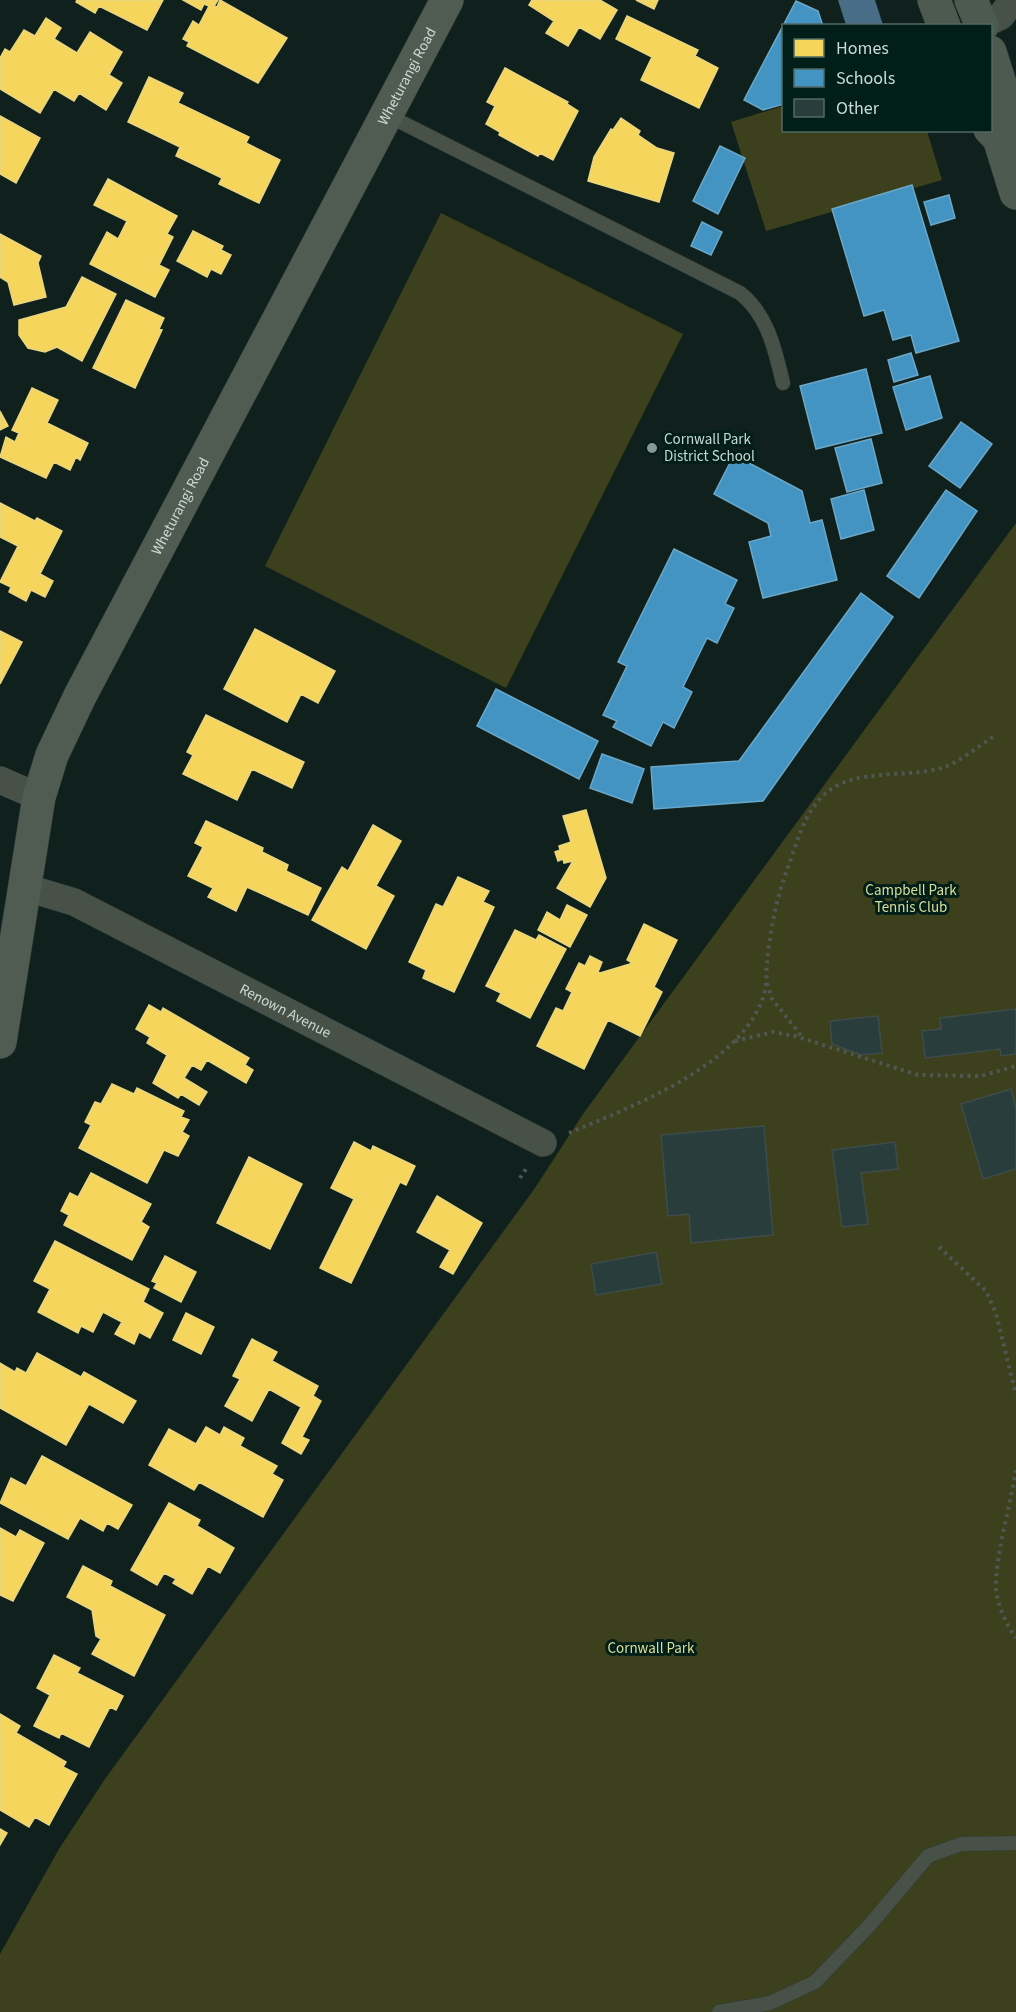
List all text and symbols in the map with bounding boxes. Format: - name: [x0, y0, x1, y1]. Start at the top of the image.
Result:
- street label: Wheturangi Road: [373, 24, 442, 129]
- legend: [782, 24, 992, 132]
- text: Homes: [836, 36, 889, 61]
- text: Schools: [836, 66, 895, 91]
- text: Other: [836, 96, 880, 121]
- place label: Cornwall Park District School: [664, 429, 755, 467]
- marker: Cornwall Park District School: [645, 441, 659, 455]
- street label: Wheturangi Road: [146, 454, 215, 559]
- park label: Campbell Park Tennis Club: [865, 880, 957, 918]
- street label: Renown Avenue: [236, 979, 335, 1043]
- park label: Cornwall Park: [608, 1638, 695, 1659]

